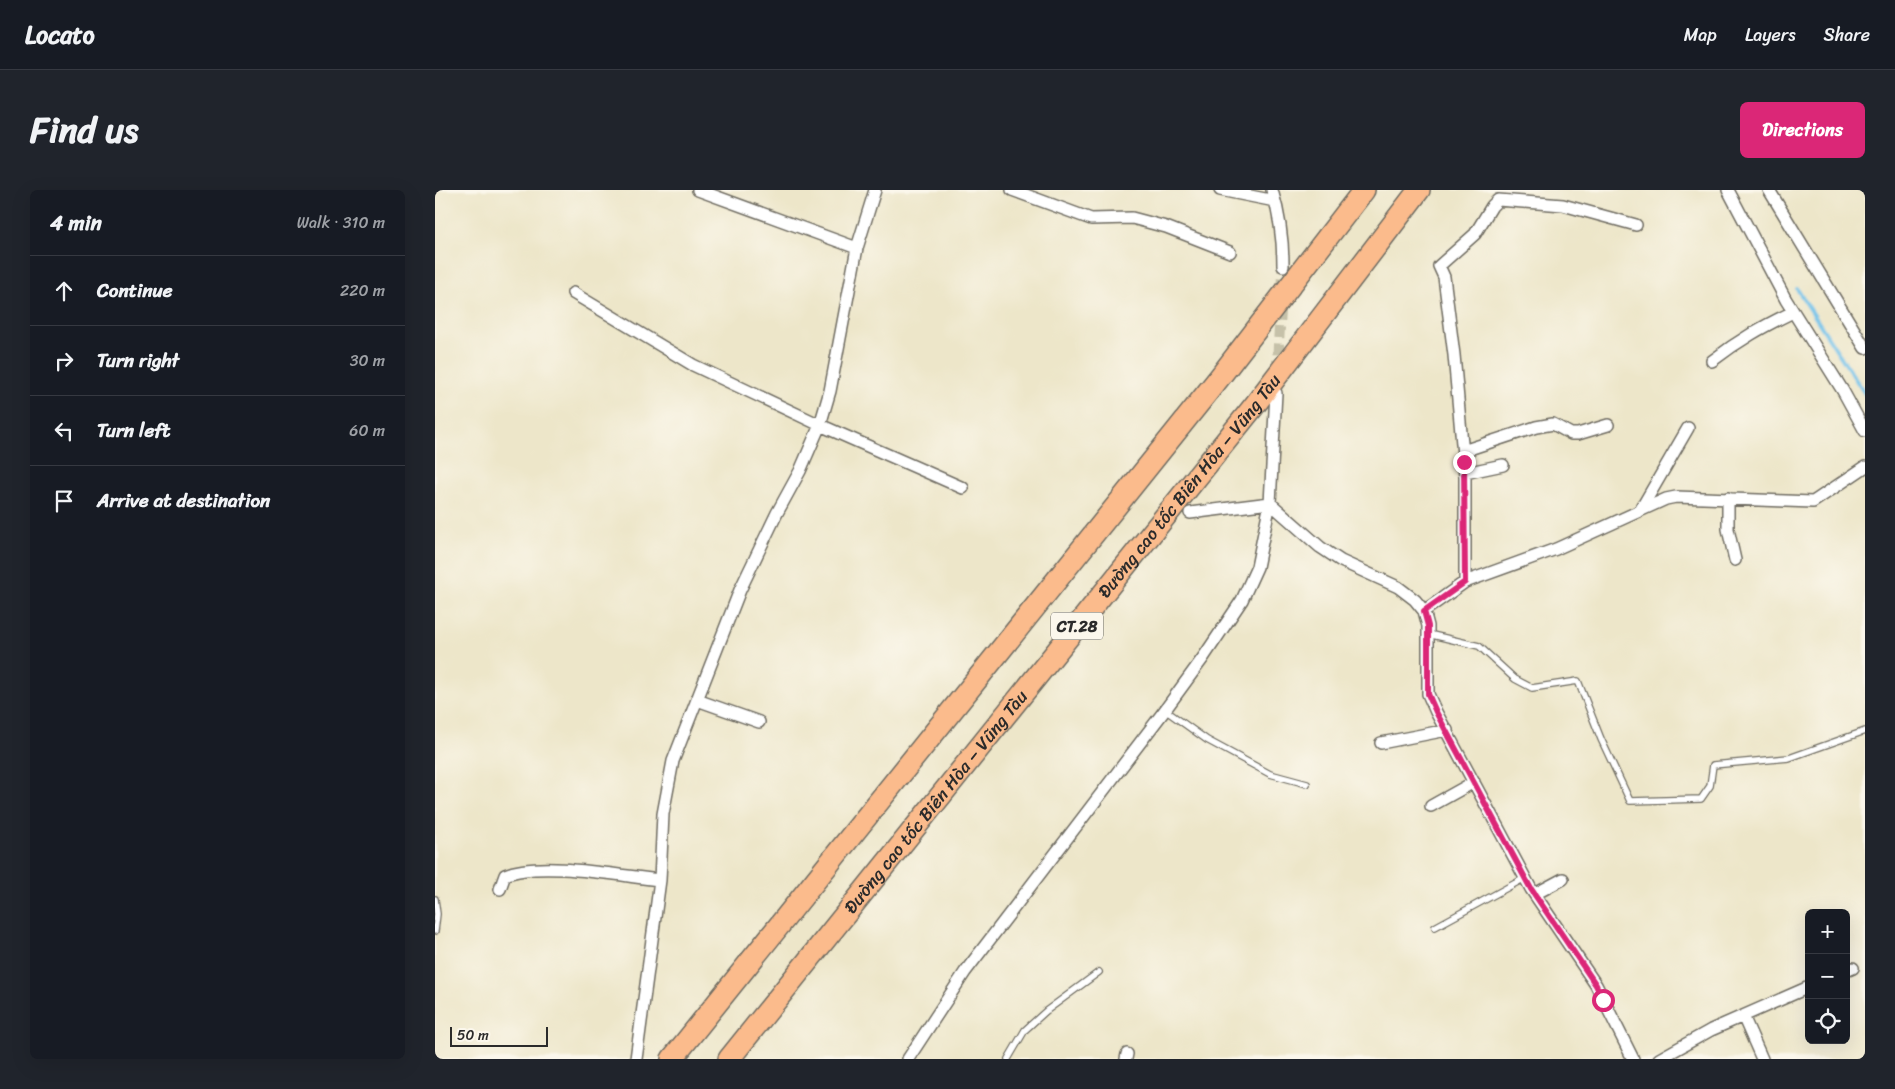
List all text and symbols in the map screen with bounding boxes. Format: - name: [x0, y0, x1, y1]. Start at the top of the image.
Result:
- text: Locato: [25, 14, 95, 56]
- text: Map: [1684, 19, 1717, 51]
- text: Layers: [1745, 19, 1796, 51]
- text: Share: [1824, 19, 1870, 51]
- text: Find us: [30, 99, 138, 161]
- button: Directions: [1740, 102, 1865, 158]
- text: 4 min: [50, 204, 102, 242]
- text: Walk · 310 m: [297, 208, 385, 237]
- text: Continue: [97, 274, 173, 307]
- text: 220 m: [340, 276, 385, 305]
- icon: ahead: [50, 277, 78, 305]
- text: Turn right: [97, 344, 179, 377]
- text: 30 m: [350, 346, 385, 375]
- icon: right: [50, 347, 78, 375]
- street label: Đường cao tốc Biên Hòa – Vũng Tàu: [1089, 366, 1289, 605]
- text: Turn left: [97, 414, 170, 447]
- text: 60 m: [349, 416, 385, 445]
- icon: left: [50, 417, 78, 445]
- route end: [1453, 451, 1476, 474]
- text: Arrive at destination: [97, 484, 270, 517]
- icon: arrive: [50, 487, 78, 515]
- road number: CT.28: [1051, 612, 1103, 640]
- street label: Đường cao tốc Biên Hòa – Vũng Tàu: [836, 682, 1036, 921]
- map controls: [1805, 909, 1850, 1044]
- button: +: [1805, 909, 1850, 954]
- button: −: [1805, 954, 1850, 999]
- route start: [1592, 989, 1615, 1012]
- button: locate: [1805, 999, 1850, 1044]
- text: 50 m: [457, 1023, 489, 1048]
- scale bar: [450, 1024, 547, 1047]

